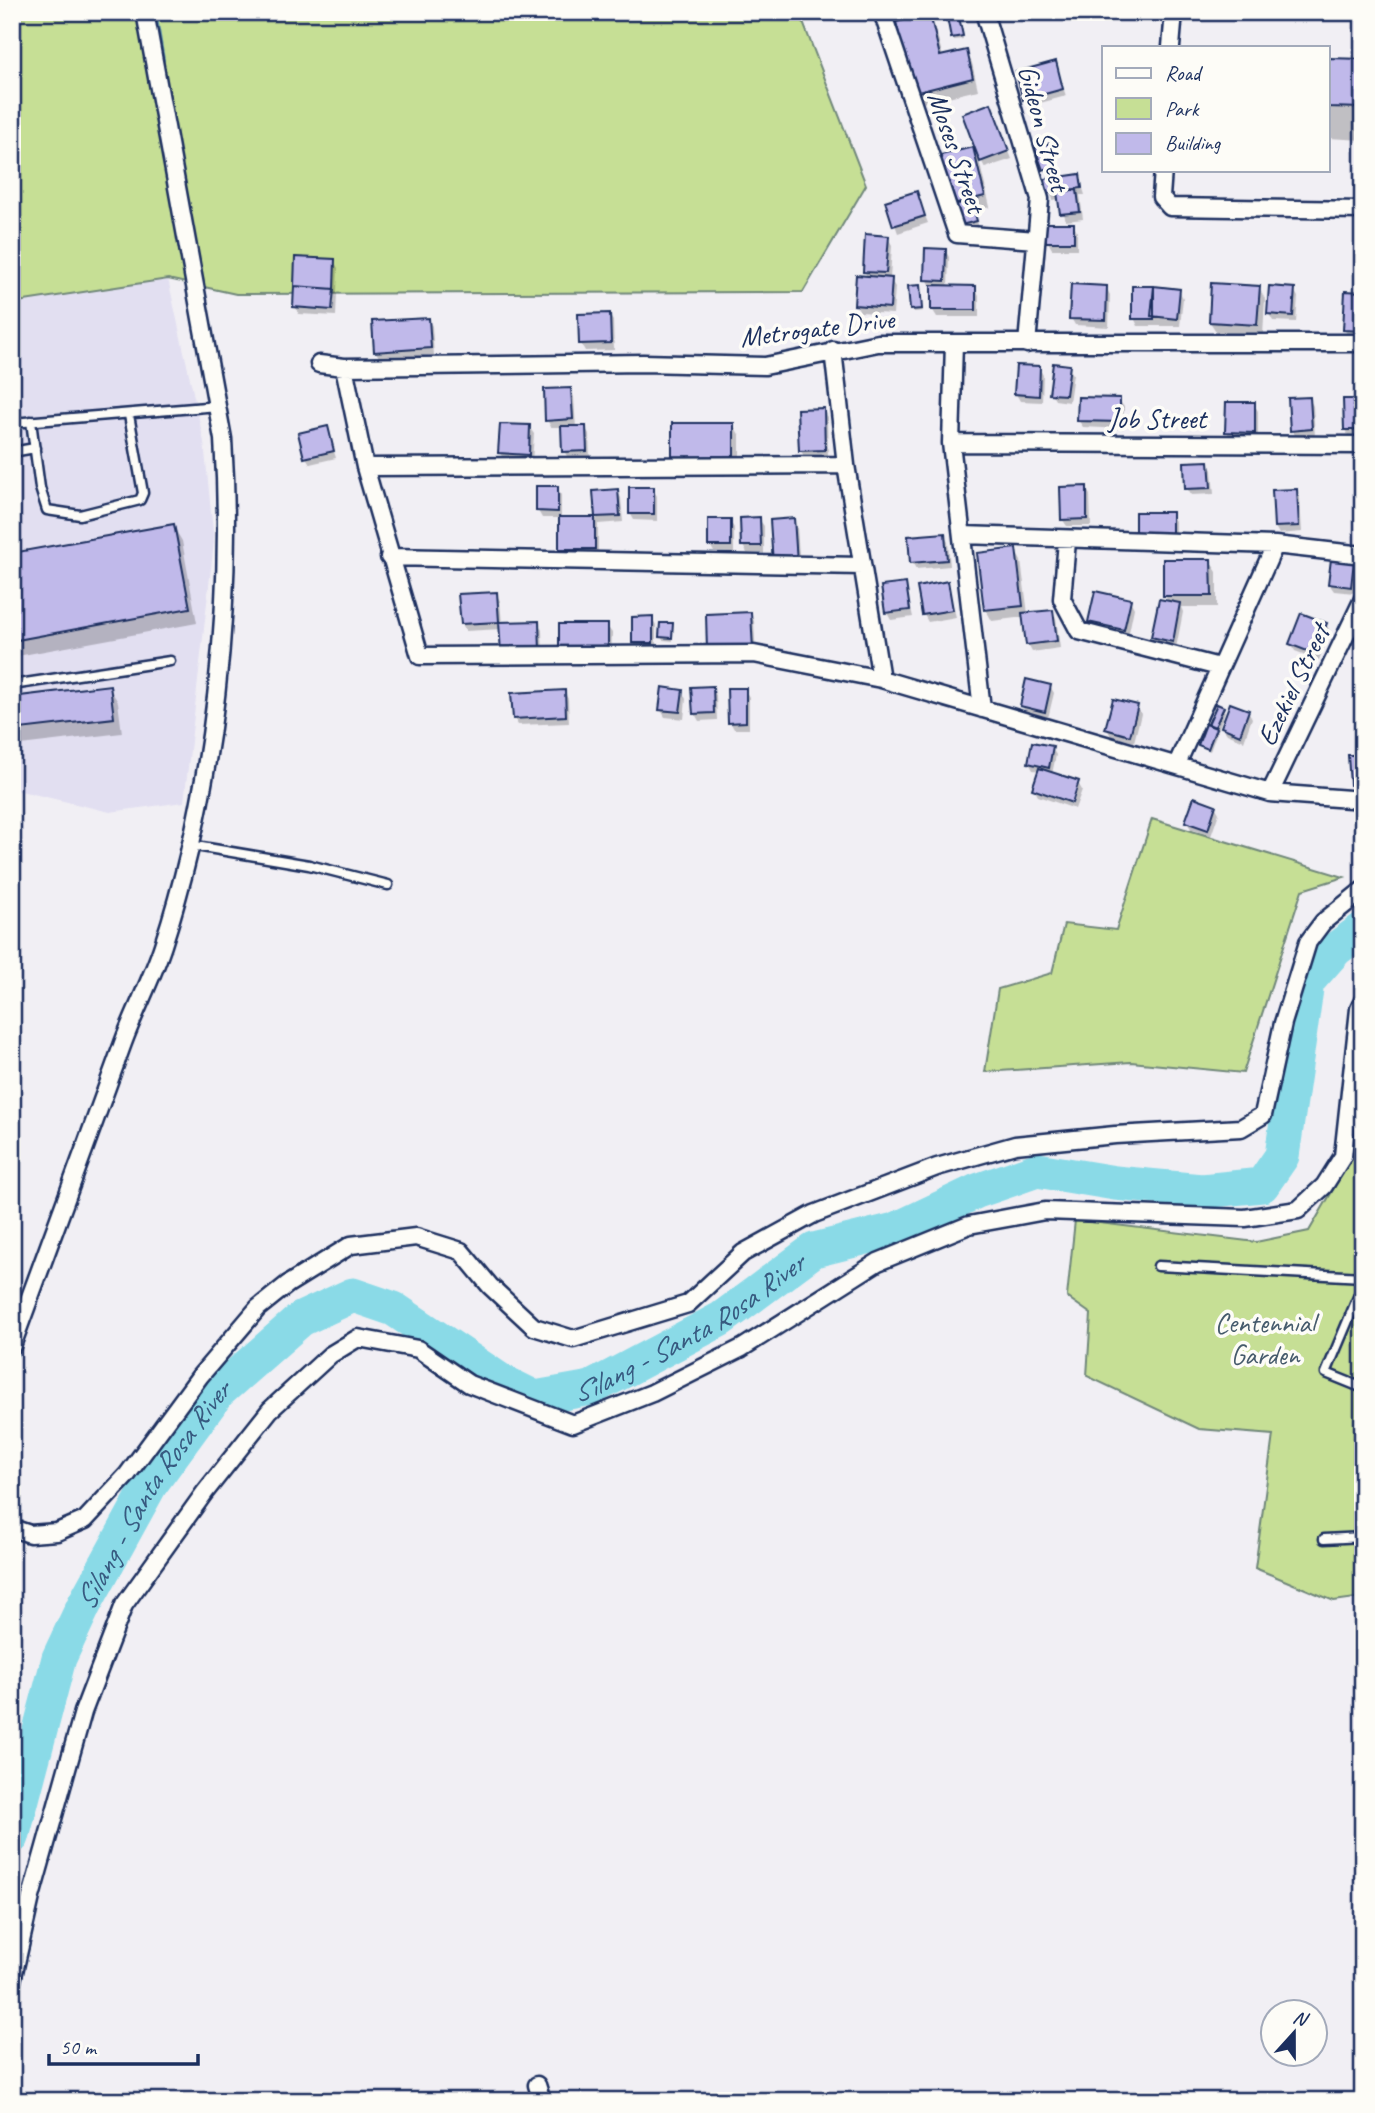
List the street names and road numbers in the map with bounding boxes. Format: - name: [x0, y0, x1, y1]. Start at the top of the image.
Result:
- street label: Gideon Street: [1010, 61, 1078, 197]
- street label: Moses Street: [920, 87, 995, 220]
- street label: Metrogate Drive: [738, 301, 898, 355]
- street label: Job Street: [1106, 401, 1209, 436]
- street label: Ezekiel Street: [1249, 615, 1339, 751]

